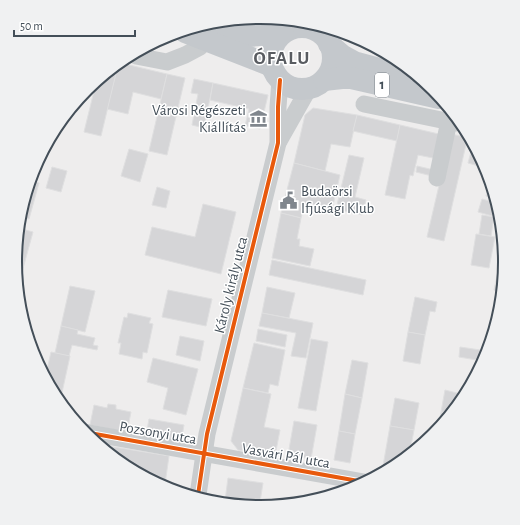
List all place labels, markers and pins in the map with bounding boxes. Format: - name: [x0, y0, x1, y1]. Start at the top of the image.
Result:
- place label: Városi Régészeti Kiállítás: [152, 103, 246, 135]
- museum icon: Városi Régészeti Kiállítás: [249, 109, 269, 129]
- place label: Budaörsi Ifjúsági Klub: [301, 184, 375, 216]
- public building icon: Budaörsi Ifjúsági Klub: [278, 190, 298, 210]

